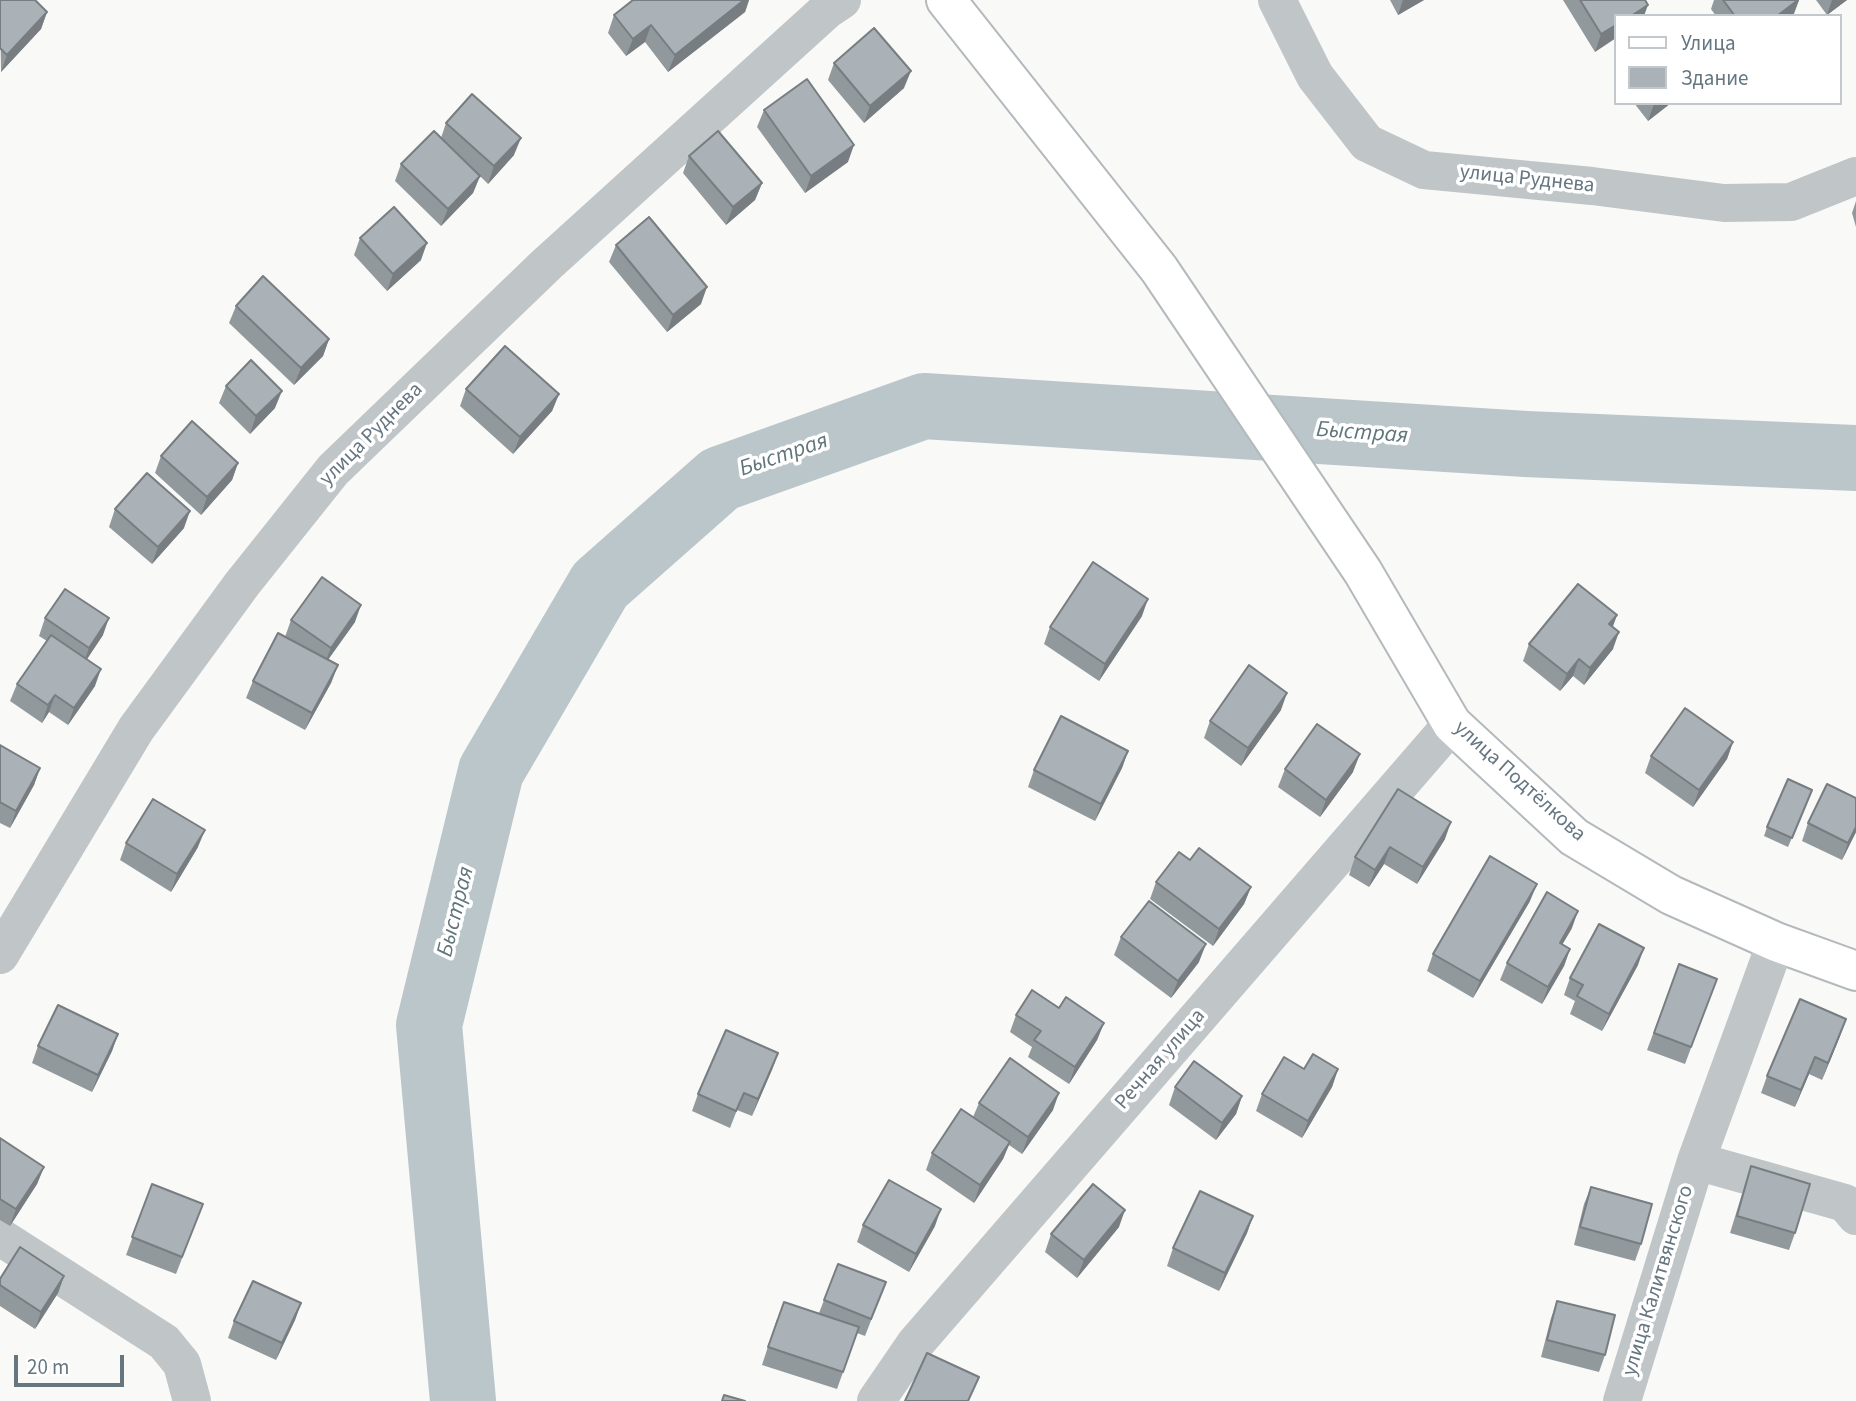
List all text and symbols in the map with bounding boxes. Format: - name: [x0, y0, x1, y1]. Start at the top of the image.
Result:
- legend: [1615, 14, 1842, 105]
- text: Улица: [1681, 28, 1736, 58]
- text: Здание: [1681, 63, 1749, 93]
- street label: улица Руднева: [1458, 160, 1596, 200]
- street label: улица Руднева: [315, 378, 429, 492]
- water label: Быстрая: [1315, 417, 1409, 451]
- water label: Быстрая: [736, 428, 832, 484]
- street label: улица Подтёлкова: [1448, 716, 1590, 848]
- water label: Быстрая: [432, 864, 482, 960]
- street label: Речная улица: [1110, 1005, 1212, 1115]
- street label: улица Калитвянского: [1618, 1183, 1700, 1379]
- scale bar: [18, 1342, 128, 1386]
- text: 20 m: [27, 1352, 69, 1382]

